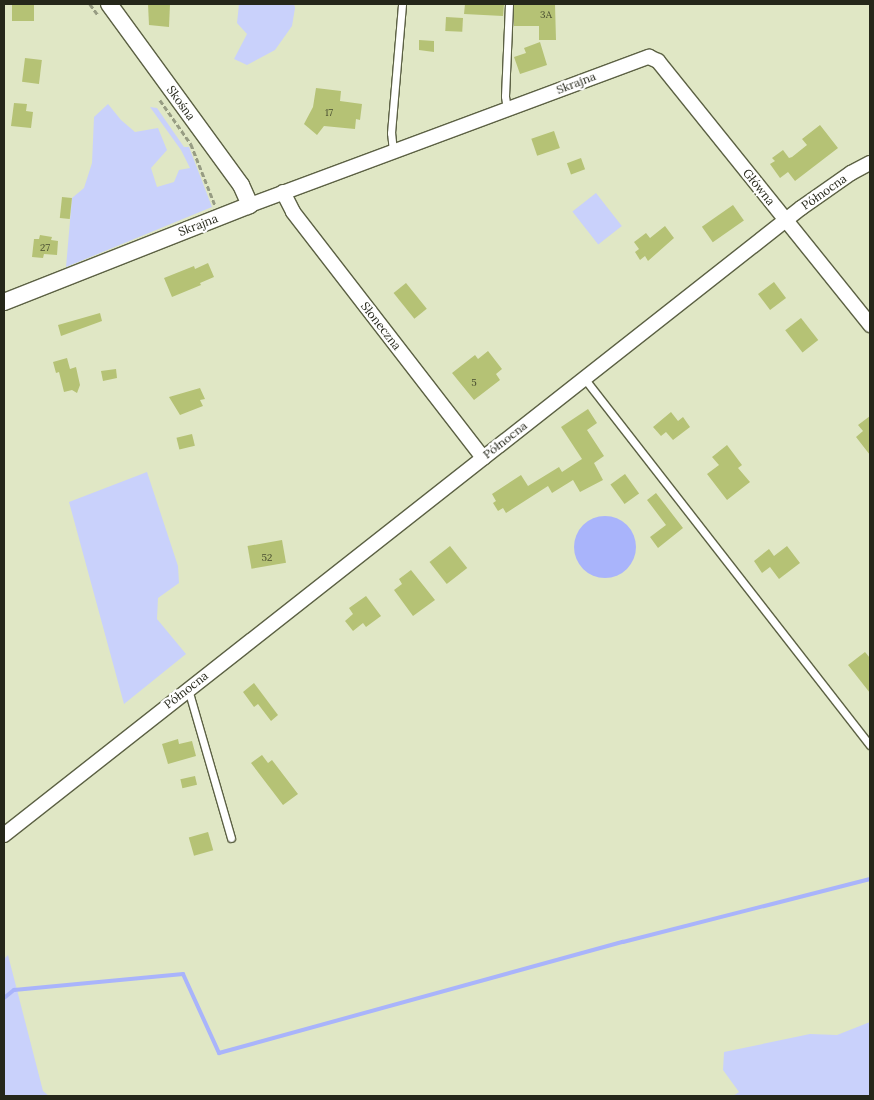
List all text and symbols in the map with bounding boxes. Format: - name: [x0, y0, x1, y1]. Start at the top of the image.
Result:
- house number: 3A: [540, 9, 552, 21]
- street label: Skrajna: [554, 69, 598, 97]
- street label: Skośna: [164, 83, 198, 123]
- house number: 17: [325, 107, 333, 119]
- street label: Główna: [740, 166, 778, 208]
- street label: Północna: [799, 171, 849, 213]
- street label: Skrajna: [176, 211, 220, 239]
- house number: 27: [40, 242, 50, 254]
- street label: Słoneczna: [358, 299, 404, 353]
- house number: 5: [471, 377, 477, 389]
- street label: Północna: [480, 418, 530, 462]
- house number: 52: [262, 552, 272, 564]
- street label: Północna: [161, 668, 211, 712]

